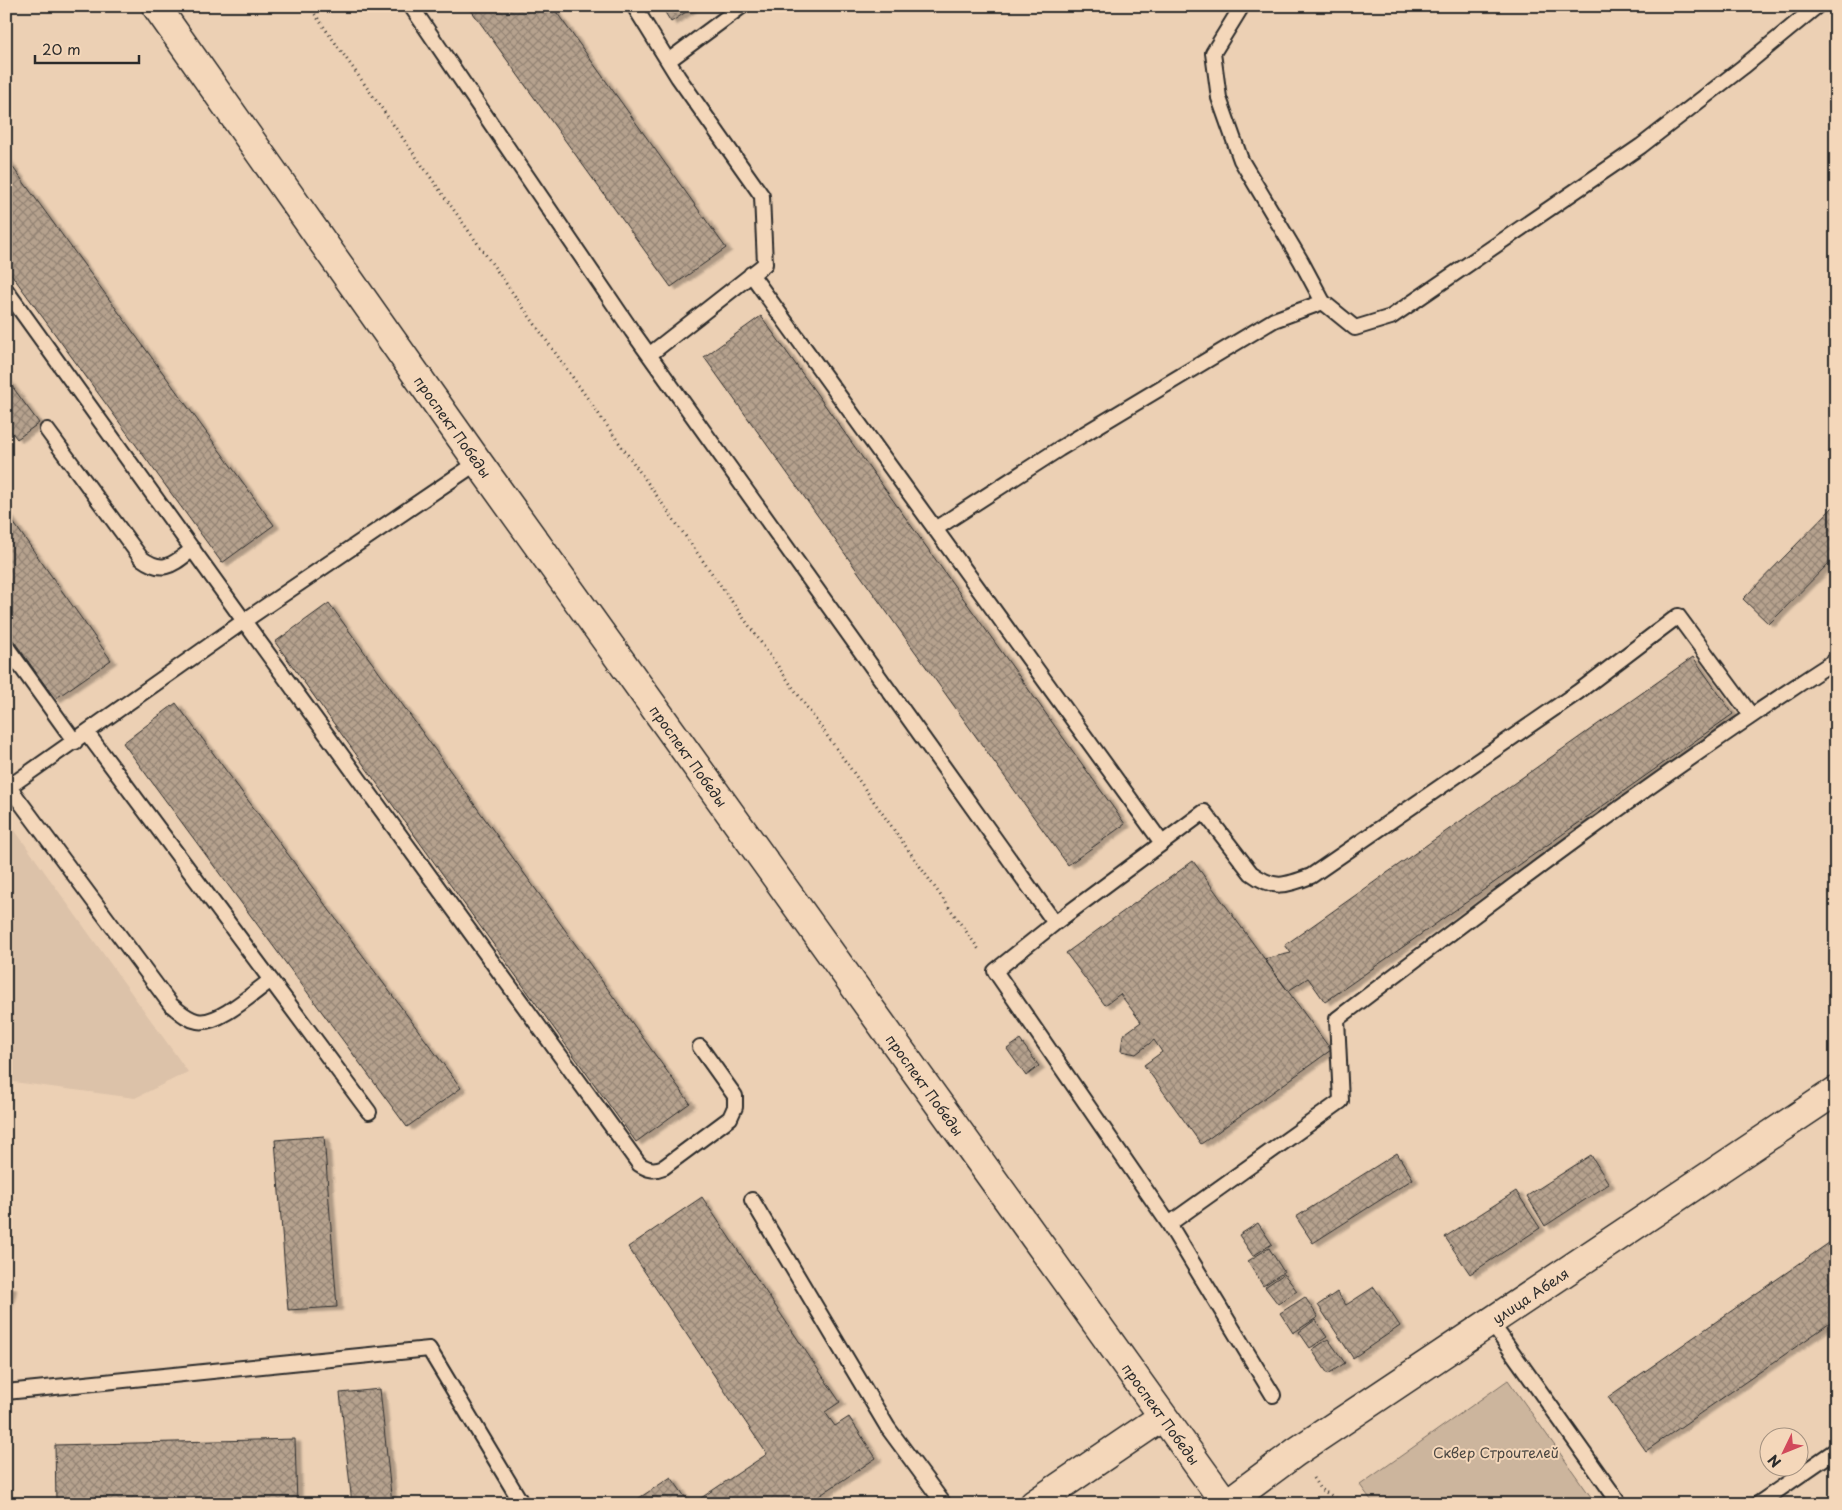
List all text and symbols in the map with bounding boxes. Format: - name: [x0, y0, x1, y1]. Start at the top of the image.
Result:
- scale bar: [35, 32, 139, 64]
- text: 20 m: [42, 37, 81, 60]
- street label: проспект Победы: [410, 371, 497, 482]
- street label: проспект Победы: [645, 701, 733, 811]
- street label: проспект Победы: [881, 1030, 969, 1140]
- street label: улица Абеля: [1488, 1262, 1573, 1329]
- street label: проспект Победы: [1118, 1359, 1205, 1469]
- north arrow: [1760, 1428, 1810, 1478]
- park label: Сквер Строителей: [1433, 1442, 1559, 1463]
- text: N: [1763, 1450, 1786, 1472]

